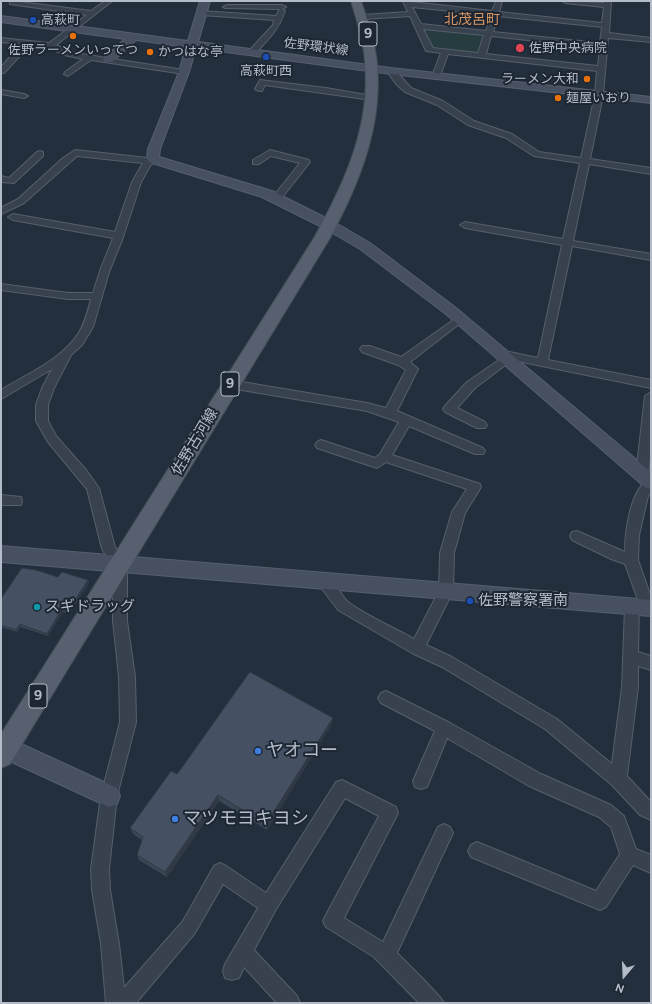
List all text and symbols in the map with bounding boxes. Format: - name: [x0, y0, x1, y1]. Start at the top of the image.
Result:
- place label: 高萩町: [41, 12, 80, 28]
- district label: 北茂呂町: [444, 12, 500, 28]
- marker: 高萩町: [28, 15, 38, 25]
- road number: 9: [359, 22, 377, 46]
- marker: 佐野ラーメンいってつ: [68, 31, 78, 41]
- street label: 佐野環状線: [283, 35, 349, 59]
- place label: 佐野中央病院: [529, 40, 607, 56]
- place label: 佐野ラーメンいってつ: [8, 42, 138, 58]
- marker: 佐野中央病院: [514, 42, 526, 54]
- place label: かつはな亭: [158, 44, 223, 60]
- marker: かつはな亭: [145, 47, 155, 57]
- marker: 高萩町西: [261, 52, 271, 62]
- place label: 高萩町西: [240, 63, 292, 79]
- place label: ラーメン大和: [501, 71, 579, 87]
- marker: ラーメン大和: [582, 74, 592, 84]
- place label: 麺屋いおり: [566, 90, 631, 106]
- marker: 麺屋いおり: [553, 93, 563, 103]
- road number: 9: [221, 372, 239, 396]
- street label: 佐野古河線: [168, 405, 222, 479]
- place label: 佐野警察署南: [478, 592, 568, 610]
- marker: 佐野警察署南: [465, 596, 475, 606]
- place label: スギドラッグ: [45, 598, 135, 616]
- marker: スギドラッグ: [32, 602, 42, 612]
- road number: 9: [29, 684, 47, 708]
- place label: ヤオコー: [266, 740, 338, 762]
- marker: ヤオコー: [253, 746, 263, 756]
- place label: マツモヨキヨシ: [183, 808, 309, 830]
- marker: マツモヨキヨシ: [170, 814, 180, 824]
- north arrow: [604, 956, 644, 996]
- text: N: [614, 980, 626, 995]

